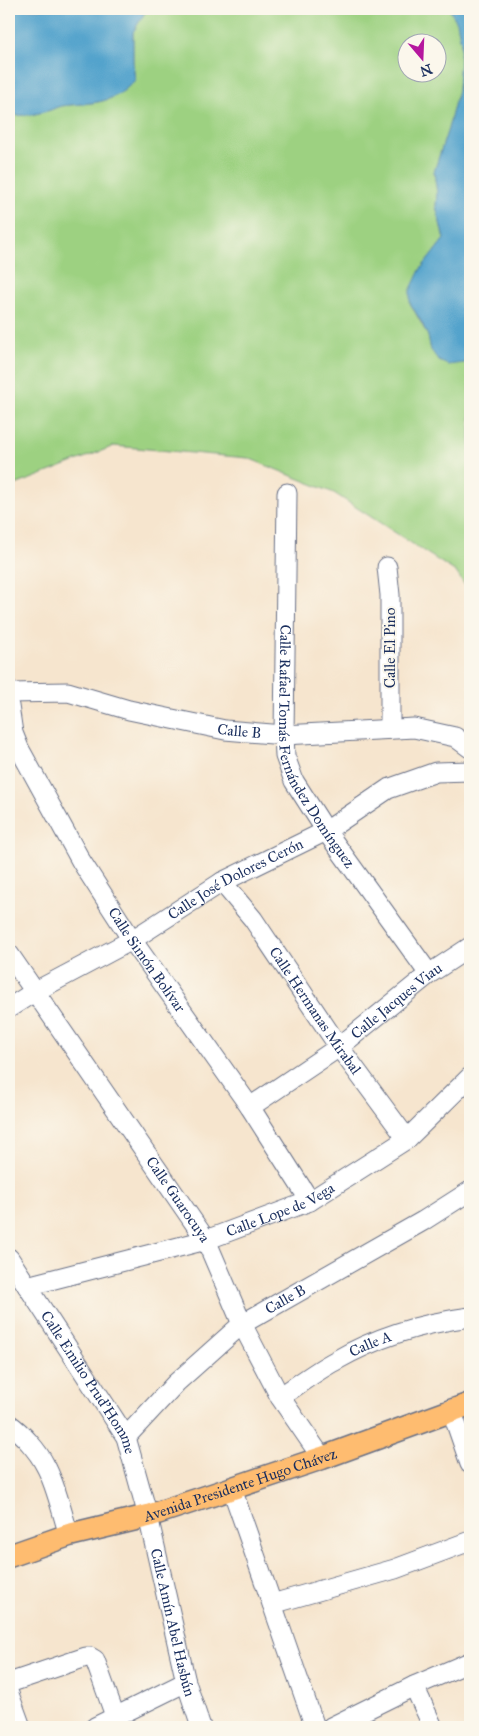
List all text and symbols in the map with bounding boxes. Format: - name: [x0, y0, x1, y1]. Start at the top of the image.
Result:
- north arrow: [396, 32, 446, 82]
- text: N: [418, 60, 434, 80]
- street label: Calle El Pino: [381, 607, 399, 688]
- street label: Calle Rafael Tomás Fernández Domínguez: [275, 624, 359, 872]
- street label: Calle B: [216, 720, 262, 742]
- street label: Calle José Dolores Cerón: [164, 835, 306, 924]
- street label: Calle Simón Bolívar: [104, 904, 189, 1016]
- street label: Calle Hermanas Mirabal: [265, 944, 366, 1079]
- street label: Calle Jacques Viau: [347, 959, 445, 1043]
- street label: Calle Guarocuya: [142, 1153, 214, 1246]
- street label: Calle Lope de Vega: [224, 1178, 338, 1241]
- street label: Calle B: [262, 1281, 309, 1318]
- street label: Calle Emilio Prud'Homme: [37, 1307, 139, 1456]
- street label: Calle A: [346, 1327, 394, 1361]
- street label: Avenida Presidente Hugo Chávez: [140, 1444, 339, 1526]
- street label: Calle Amín Abel Hasbún: [147, 1547, 199, 1699]

